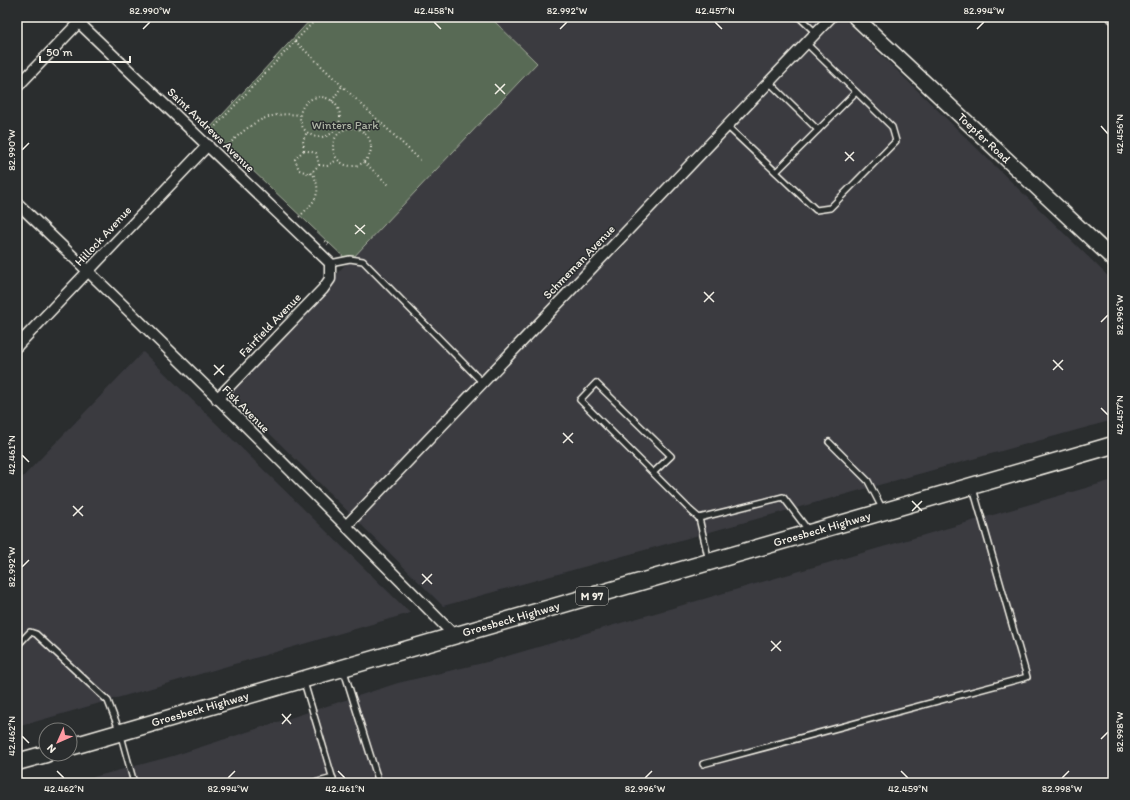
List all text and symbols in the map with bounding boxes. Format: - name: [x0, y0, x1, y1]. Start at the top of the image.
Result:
- text: 82.990°W: [129, 4, 171, 17]
- text: 42.458°N: [414, 4, 454, 17]
- text: 82.992°W: [547, 4, 588, 17]
- text: 42.457°N: [695, 4, 735, 17]
- text: 82.994°W: [963, 4, 1005, 17]
- scale bar: [40, 38, 130, 64]
- text: 50 m: [46, 45, 72, 59]
- street label: Saint Andrews Avenue: [165, 85, 258, 175]
- street label: Toepfer Road: [955, 110, 1014, 166]
- text: 42.456°N: [1113, 114, 1126, 154]
- park label: Winters Park: [312, 118, 379, 132]
- text: 82.990°W: [5, 129, 18, 171]
- street label: Hillock Avenue: [72, 203, 135, 269]
- street label: Schmeman Avenue: [540, 222, 618, 302]
- street label: Fairfield Avenue: [236, 290, 304, 360]
- text: 82.996°W: [1113, 294, 1126, 335]
- street label: Fisk Avenue: [219, 382, 273, 436]
- text: 42.457°N: [1113, 395, 1126, 435]
- text: 42.461°N: [5, 435, 18, 475]
- street label: Groesbeck Highway: [772, 508, 873, 550]
- text: 82.992°W: [5, 546, 18, 587]
- road number: M 97: [576, 587, 608, 605]
- street label: Groesbeck Highway: [461, 598, 562, 640]
- street label: Groesbeck Highway: [150, 688, 251, 730]
- text: 82.998°W: [1113, 711, 1126, 752]
- text: 42.462°N: [5, 716, 18, 756]
- north arrow: [38, 722, 78, 762]
- text: N: [44, 741, 59, 756]
- text: 42.462°N: [44, 782, 84, 795]
- text: 82.994°W: [207, 782, 249, 795]
- text: 42.461°N: [325, 782, 365, 795]
- text: 82.996°W: [625, 782, 666, 795]
- text: 42.459°N: [888, 782, 928, 795]
- text: 82.998°W: [1042, 782, 1083, 795]

